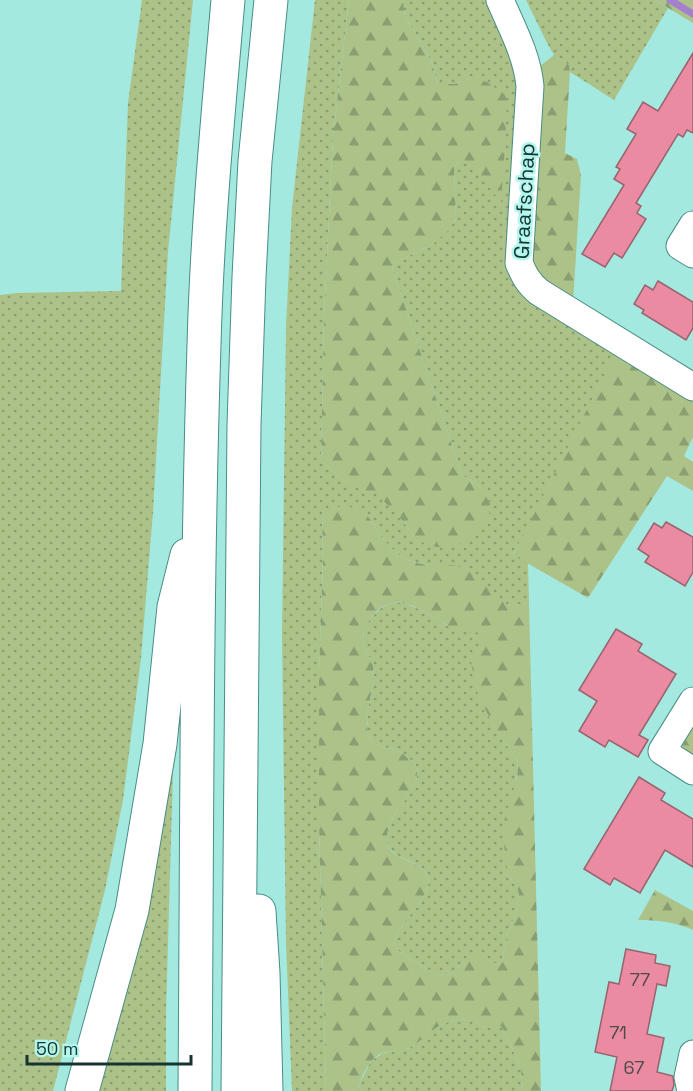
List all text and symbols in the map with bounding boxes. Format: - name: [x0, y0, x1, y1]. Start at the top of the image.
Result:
- street label: Graafschap: [507, 142, 541, 260]
- house number: 77: [630, 968, 650, 991]
- house number: 71: [609, 1021, 627, 1044]
- scale bar: [27, 1028, 190, 1066]
- text: 50 m: [36, 1037, 78, 1060]
- house number: 67: [624, 1056, 644, 1079]

